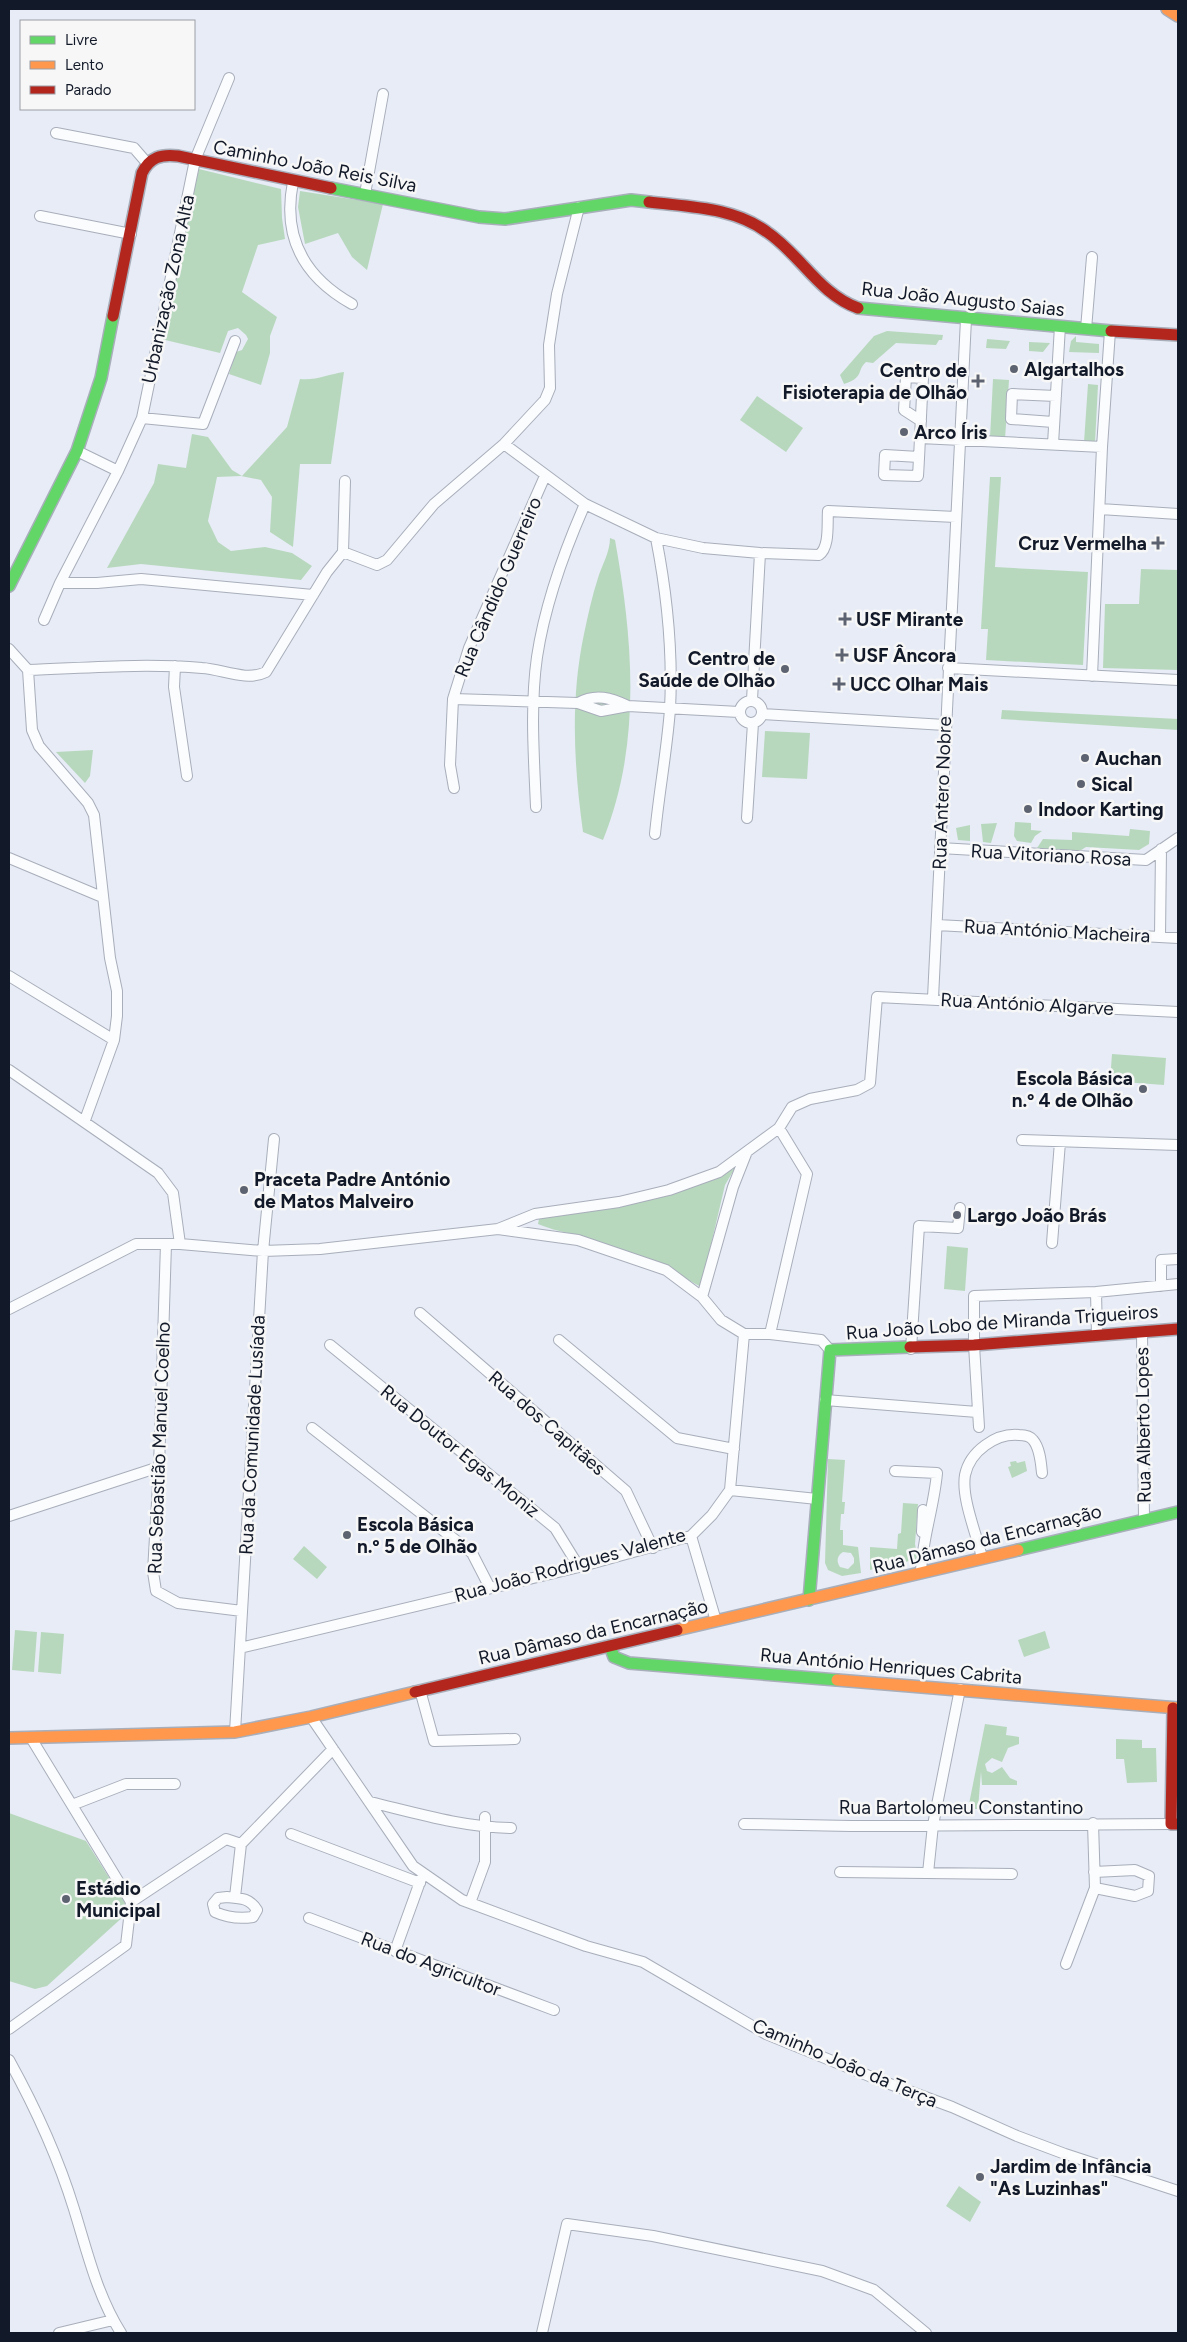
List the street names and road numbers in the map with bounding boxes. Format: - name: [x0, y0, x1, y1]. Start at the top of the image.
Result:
- street label: Caminho João Reis Silva: [211, 135, 419, 197]
- street label: Urbanização Zona Alta: [137, 192, 199, 386]
- street label: Rua João Augusto Saias: [860, 277, 1066, 321]
- street label: Rua Cândido Guerreiro: [450, 493, 546, 681]
- street label: Rua Antero Nobre: [928, 716, 956, 870]
- street label: Rua Vitoriano Rosa: [970, 839, 1132, 871]
- street label: Rua António Macheira: [963, 915, 1151, 947]
- street label: Rua António Algarve: [940, 988, 1114, 1020]
- street label: Rua João Lobo de Miranda Trigueiros: [845, 1300, 1159, 1344]
- street label: Rua da Comunidade Lusíada: [234, 1314, 270, 1556]
- street label: Rua Sebastião Manuel Coelho: [143, 1321, 175, 1575]
- street label: Rua Alberto Lopes: [1130, 1347, 1156, 1503]
- street label: Rua dos Capitães: [484, 1366, 610, 1480]
- street label: Rua Doutor Egas Moniz: [376, 1380, 544, 1522]
- street label: Rua Dâmaso da Encarnação: [870, 1499, 1104, 1579]
- street label: Rua João Rodrigues Valente: [452, 1523, 688, 1607]
- street label: Rua Dâmaso da Encarnação: [476, 1594, 710, 1670]
- street label: Rua António Henriques Cabrita: [759, 1643, 1023, 1689]
- street label: Rua Bartolomeu Constantino: [839, 1796, 1083, 1819]
- street label: Rua do Agricultor: [358, 1927, 505, 2001]
- street label: Caminho João da Terça: [749, 2014, 941, 2112]

